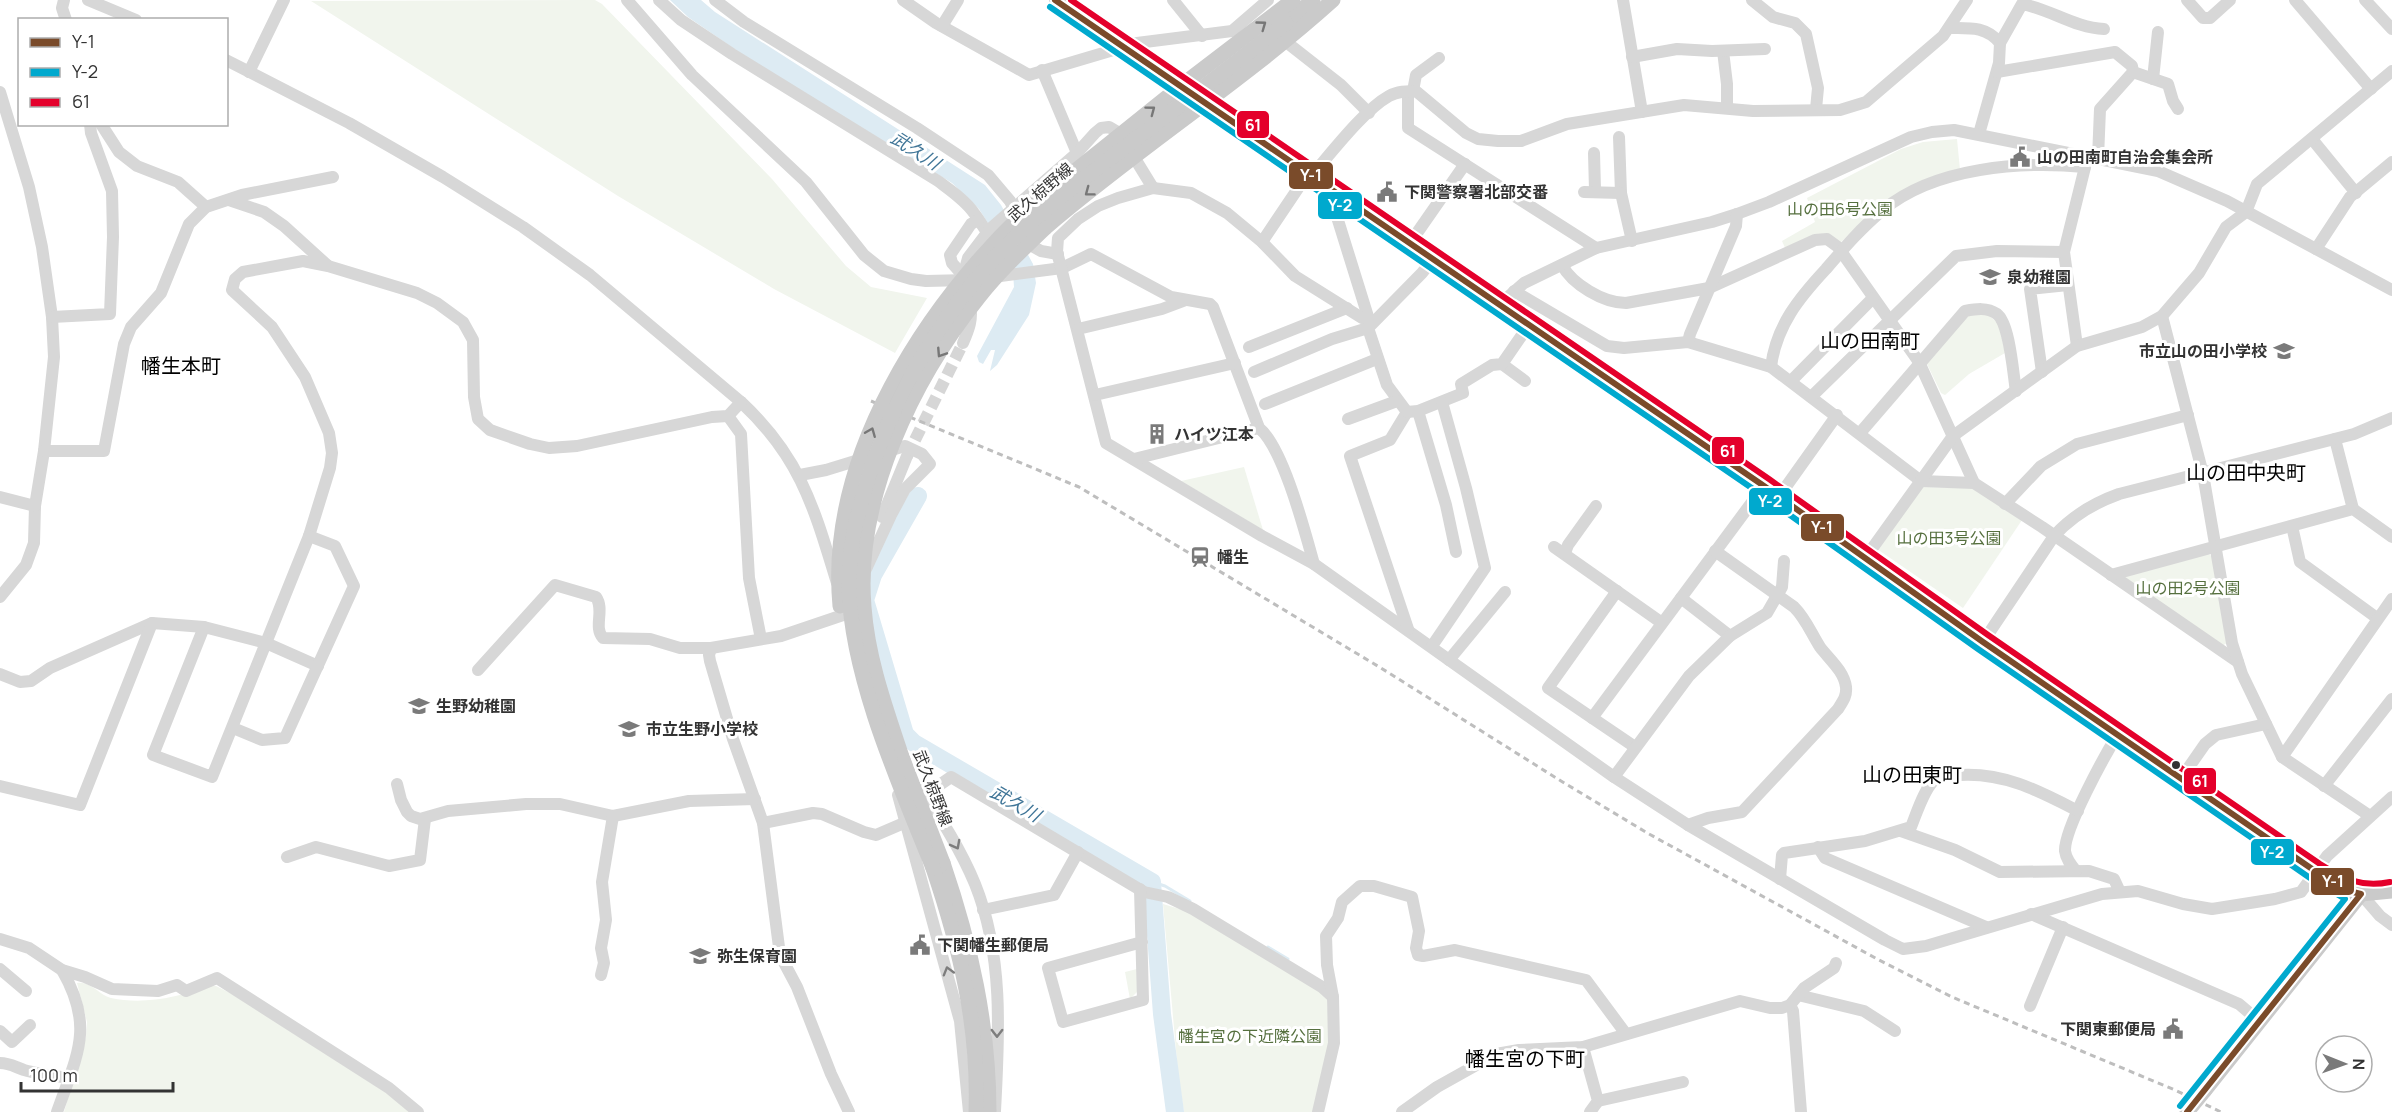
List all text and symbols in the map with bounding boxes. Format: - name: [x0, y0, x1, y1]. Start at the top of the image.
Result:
- legend: [18, 18, 228, 126]
- one-way arrow: [1256, 21, 1267, 32]
- text: Y-1: [72, 29, 95, 53]
- text: Y-2: [72, 59, 98, 83]
- text: 61: [72, 89, 90, 113]
- one-way arrow: [1144, 106, 1155, 117]
- line badge: 61: [1236, 110, 1270, 139]
- text: 61: [1245, 114, 1261, 136]
- water label: 武久川: [887, 125, 947, 176]
- public building icon: 山の田南町自治会集会所: [2008, 145, 2032, 169]
- place label: 山の田南町自治会集会所: [2037, 146, 2213, 168]
- street label: 武久椋野線: [1003, 157, 1077, 227]
- line badge: Y-1: [1288, 161, 1334, 190]
- text: Y-1: [1300, 164, 1322, 186]
- public building icon: 下関警察署北部交番: [1375, 180, 1399, 204]
- place label: 下関警察署北部交番: [1404, 181, 1548, 203]
- one-way arrow: [1085, 184, 1096, 195]
- line badge: Y-2: [1317, 191, 1363, 220]
- text: Y-2: [1328, 194, 1352, 216]
- park label: 山の田6号公園: [1787, 198, 1893, 220]
- school or university icon: 泉幼稚園: [1978, 265, 2002, 289]
- place label: 泉幼稚園: [2007, 266, 2071, 288]
- district label: 山の田南町: [1820, 327, 1920, 354]
- school or university icon: 市立山の田小学校: [2272, 339, 2296, 363]
- place label: 市立山の田小学校: [2139, 340, 2267, 362]
- one-way arrow: [937, 346, 948, 357]
- district label: 幡生本町: [141, 352, 221, 379]
- building icon: ハイツ江本: [1145, 422, 1169, 446]
- place label: ハイツ江本: [1174, 423, 1254, 445]
- one-way arrow: [864, 427, 876, 438]
- line badge: 61: [1711, 436, 1745, 465]
- text: 61: [1720, 440, 1736, 462]
- district label: 山の田中央町: [2186, 459, 2306, 486]
- line badge: Y-2: [1748, 487, 1793, 516]
- text: Y-2: [1758, 490, 1782, 512]
- line badge: Y-1: [1800, 513, 1845, 542]
- text: Y-1: [1811, 516, 1833, 538]
- park label: 山の田3号公園: [1897, 527, 2001, 549]
- station icon: 幡生: [1188, 545, 1212, 569]
- place label: 幡生: [1217, 546, 1249, 568]
- park label: 山の田2号公園: [2135, 577, 2241, 599]
- school or university icon: 生野幼稚園: [407, 694, 431, 718]
- place label: 生野幼稚園: [436, 695, 516, 717]
- school or university icon: 市立生野小学校: [617, 717, 641, 741]
- place label: 市立生野小学校: [646, 718, 758, 740]
- street label: 武久椋野線: [908, 747, 958, 829]
- unlabelled marker: [2170, 759, 2182, 771]
- district label: 山の田東町: [1862, 761, 1962, 788]
- line badge: 61: [2183, 767, 2217, 795]
- text: 61: [2192, 770, 2208, 792]
- water label: 武久川: [987, 779, 1047, 828]
- line badge: Y-2: [2250, 838, 2295, 866]
- one-way arrow: [949, 839, 960, 849]
- text: Y-2: [2260, 841, 2284, 863]
- line badge: Y-1: [2310, 867, 2355, 896]
- text: Y-1: [2322, 870, 2344, 892]
- public building icon: 下関幡生郵便局: [908, 933, 932, 957]
- place label: 下関幡生郵便局: [937, 934, 1049, 956]
- school or university icon: 弥生保育園: [688, 944, 712, 968]
- place label: 弥生保育園: [717, 945, 797, 967]
- one-way arrow: [943, 967, 955, 977]
- public building icon: 下関東郵便局: [2161, 1017, 2185, 1041]
- place label: 下関東郵便局: [2060, 1018, 2156, 1040]
- park label: 幡生宮の下近隣公園: [1178, 1025, 1322, 1047]
- one-way arrow: [991, 1028, 1004, 1037]
- north arrow: [2314, 1034, 2374, 1094]
- district label: 幡生宮の下町: [1465, 1045, 1585, 1072]
- scale bar: [21, 1055, 172, 1093]
- text: N: [2348, 1058, 2370, 1070]
- text: 100 m: [30, 1063, 78, 1087]

